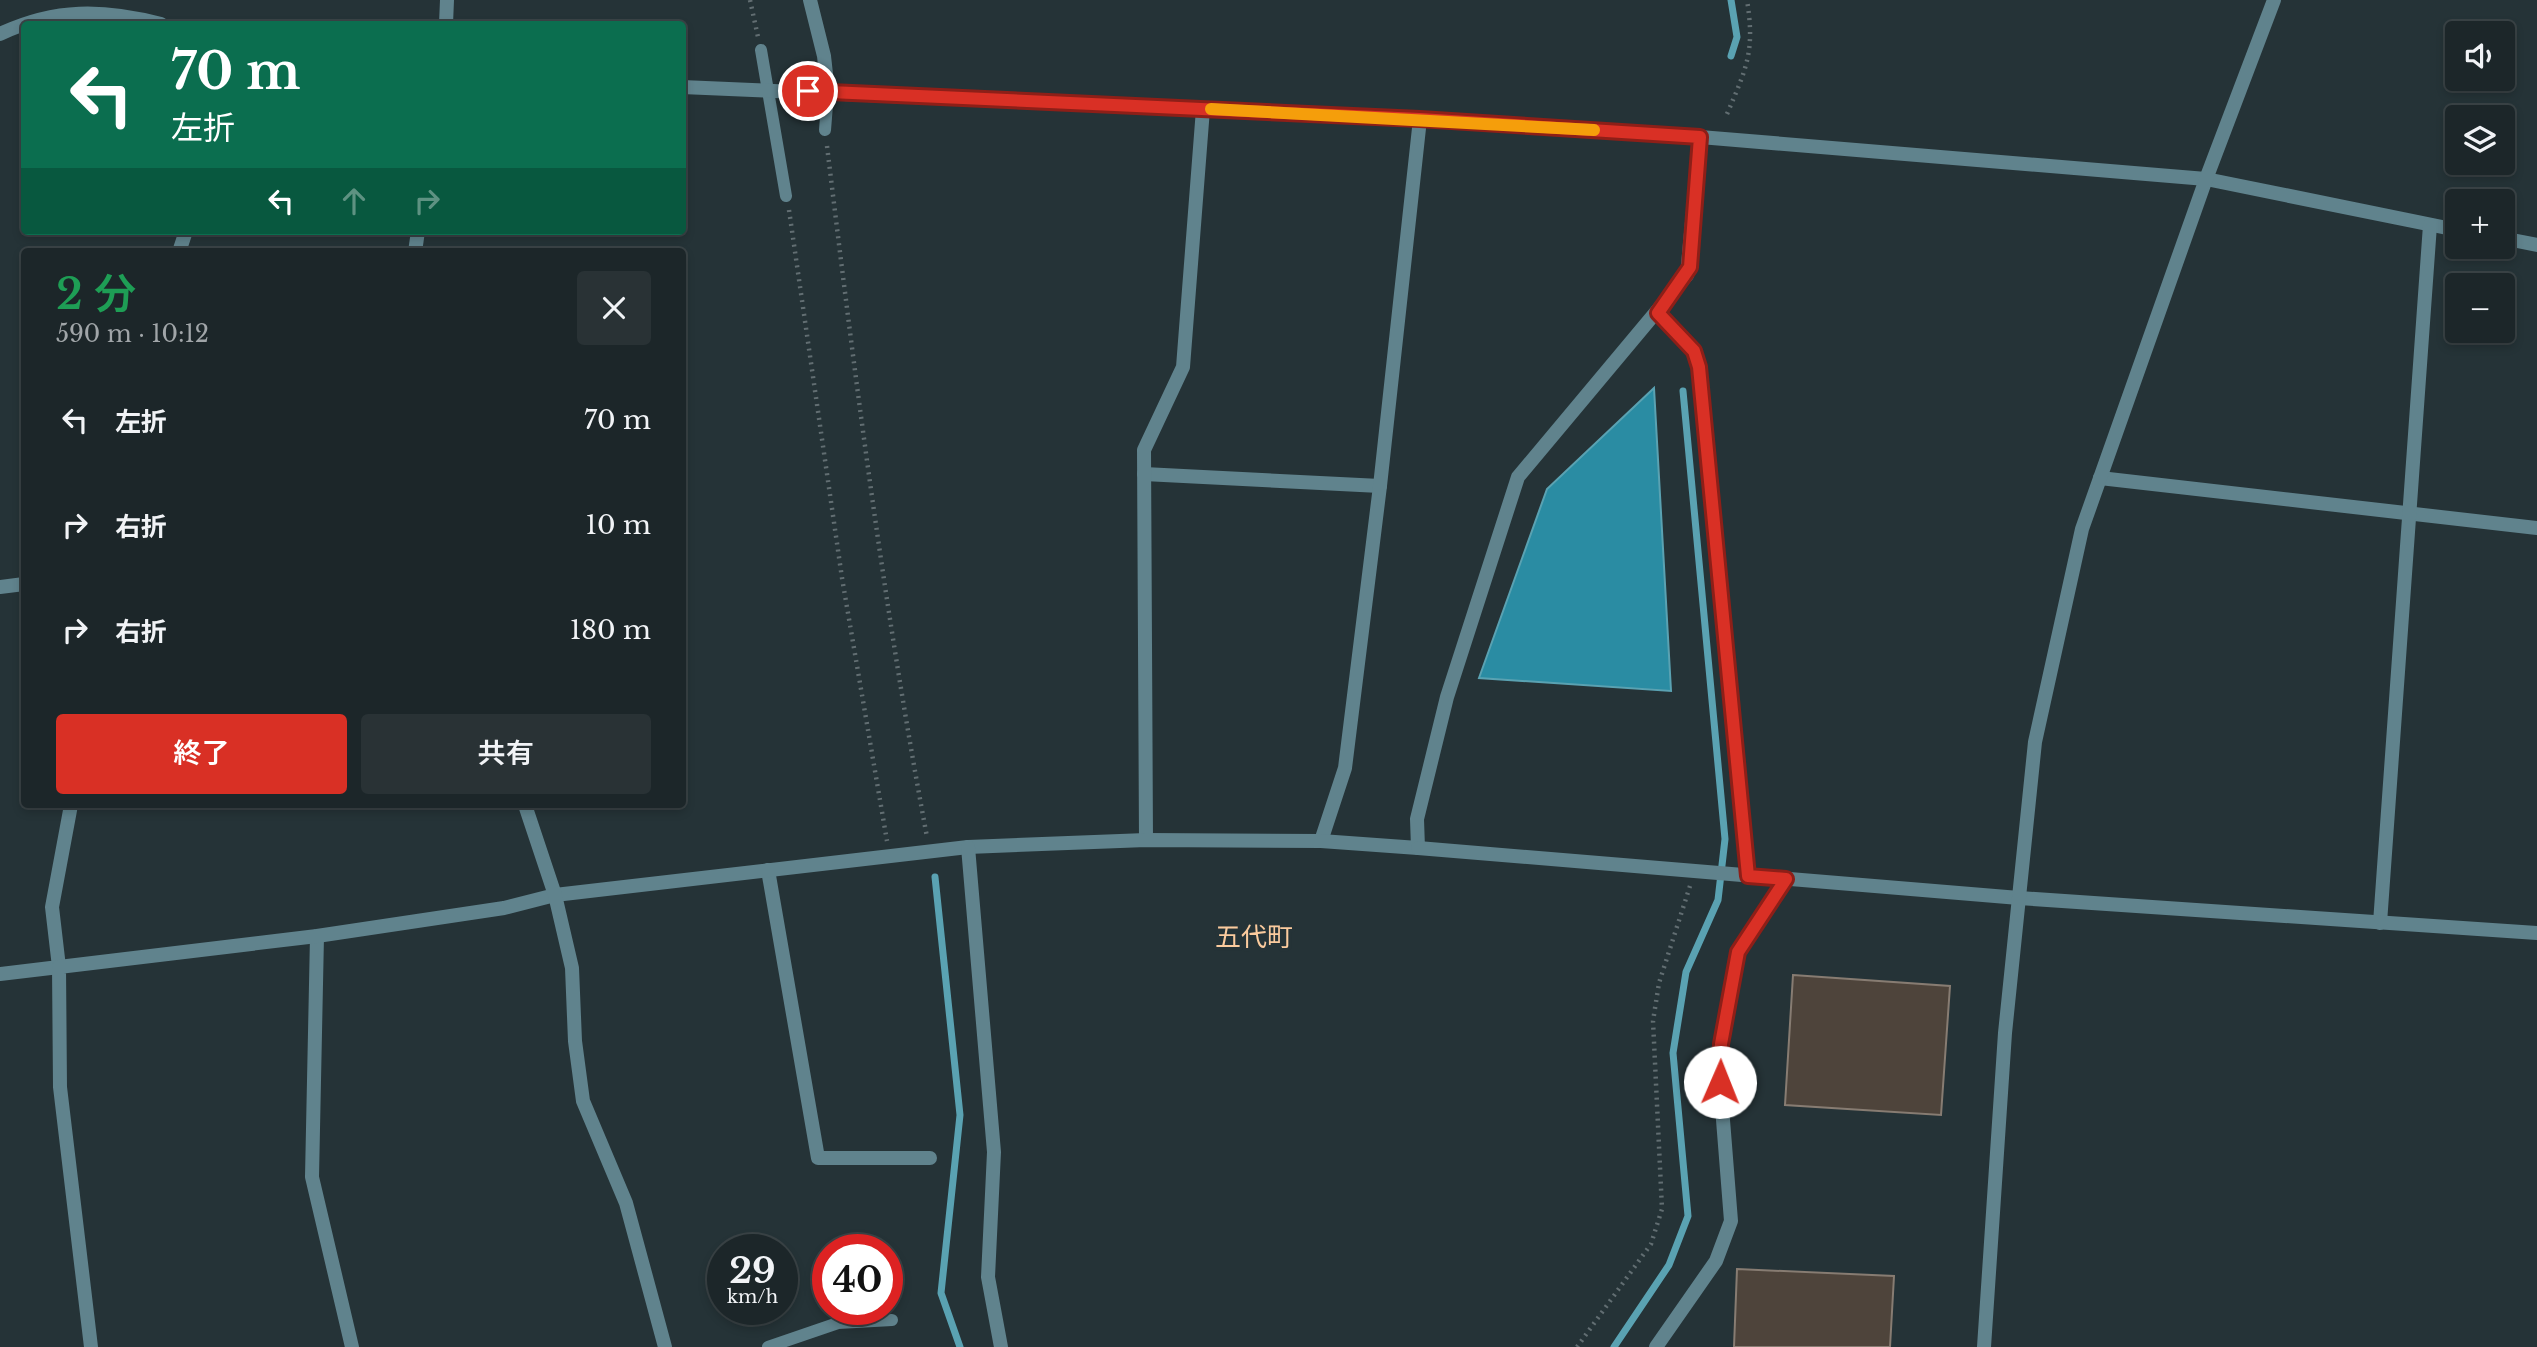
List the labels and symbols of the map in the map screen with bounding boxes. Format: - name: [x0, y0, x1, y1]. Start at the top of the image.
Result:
- pin: [778, 61, 838, 121]
- district label: 五代町: [1215, 921, 1293, 953]
- position arrow: [1683, 1045, 1757, 1119]
- speed limit sign: 40: [812, 1234, 903, 1325]

